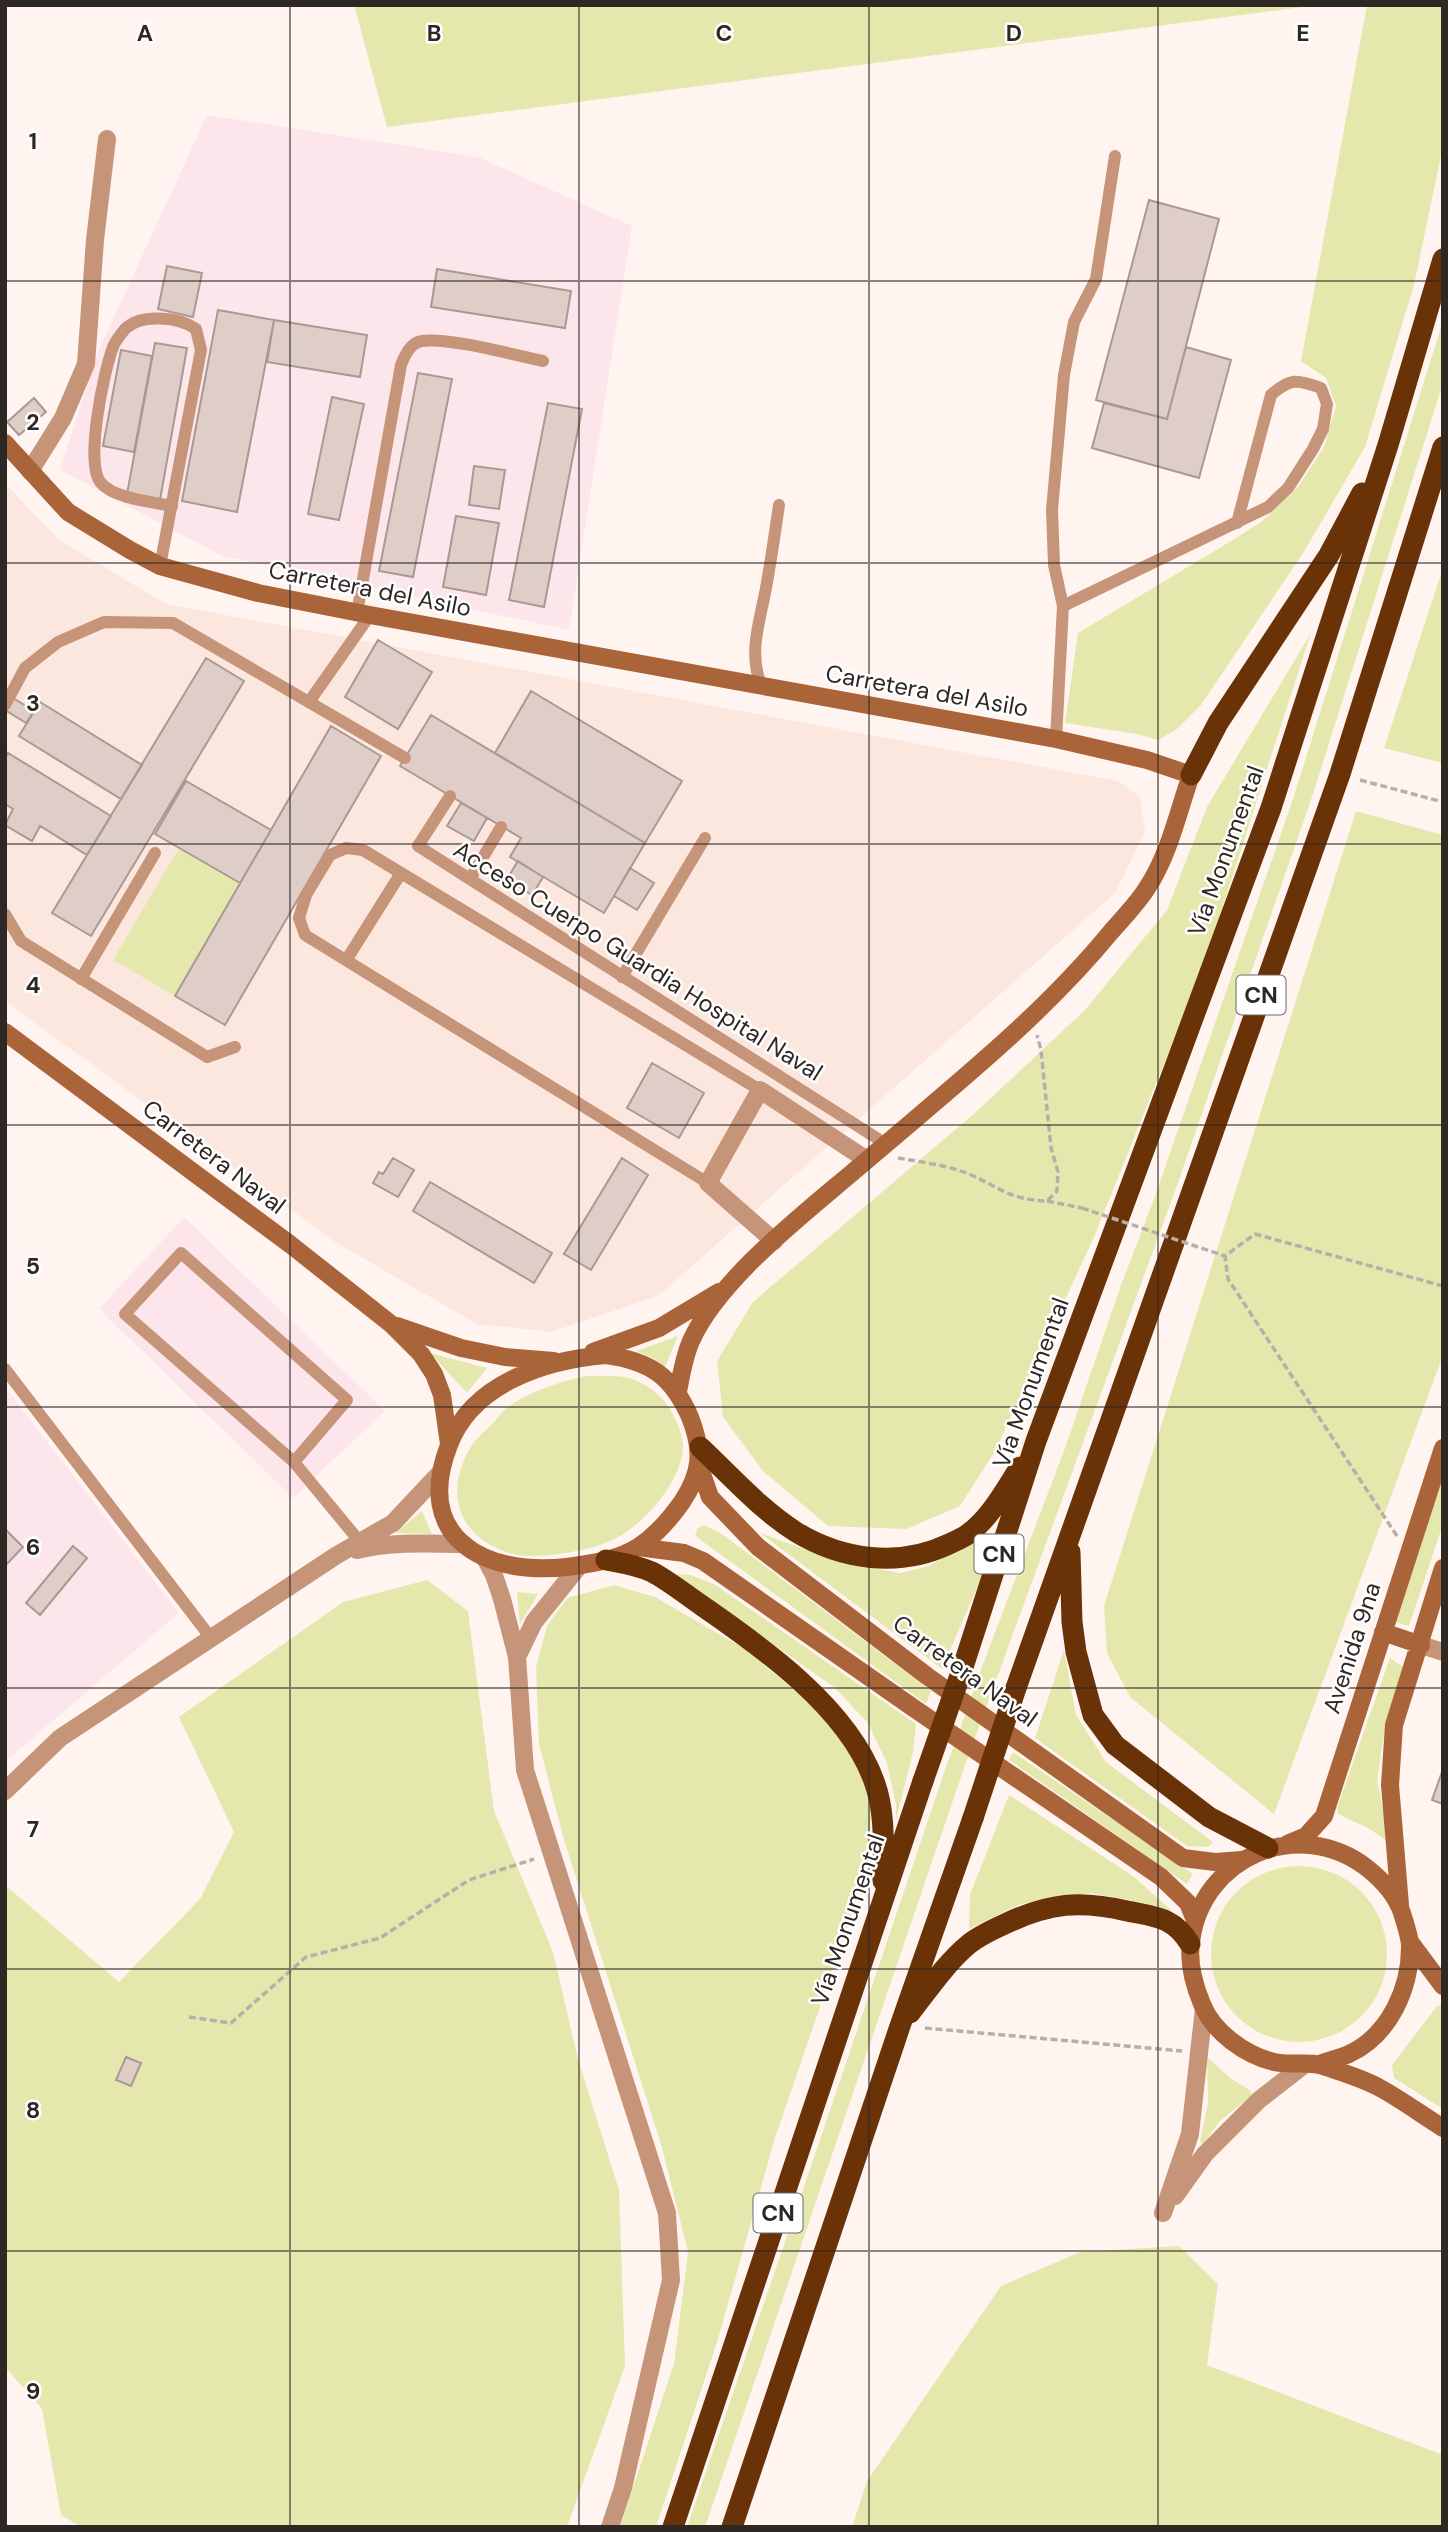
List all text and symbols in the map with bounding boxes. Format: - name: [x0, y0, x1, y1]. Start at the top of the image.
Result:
- text: A: [137, 18, 153, 48]
- text: B: [427, 18, 441, 48]
- text: C: [716, 18, 732, 48]
- text: D: [1006, 18, 1022, 48]
- text: E: [1296, 18, 1310, 48]
- text: 1: [29, 126, 37, 156]
- text: 2: [26, 407, 40, 437]
- street label: Carretera del Asilo: [266, 554, 474, 623]
- street label: Carretera del Asilo: [823, 657, 1031, 724]
- text: 3: [26, 688, 40, 718]
- street label: Vía Monumental: [1180, 761, 1271, 940]
- street label: Acceso Cuerpo Guardia Hospital Naval: [448, 834, 828, 1087]
- text: 4: [26, 970, 41, 1000]
- road number: CN: [1236, 976, 1286, 1014]
- street label: Carretera Naval: [137, 1093, 292, 1221]
- text: 5: [26, 1251, 40, 1281]
- street label: Vía Monumental: [985, 1293, 1076, 1472]
- text: 6: [26, 1532, 40, 1562]
- road number: CN: [974, 1534, 1024, 1574]
- street label: Avenida 9na: [1316, 1578, 1387, 1717]
- street label: Carretera Naval: [887, 1608, 1044, 1734]
- text: 7: [27, 1814, 39, 1844]
- street label: Vía Monumental: [804, 1830, 891, 2010]
- text: 8: [26, 2095, 40, 2125]
- road number: CN: [754, 2194, 802, 2232]
- text: 9: [26, 2376, 40, 2406]

